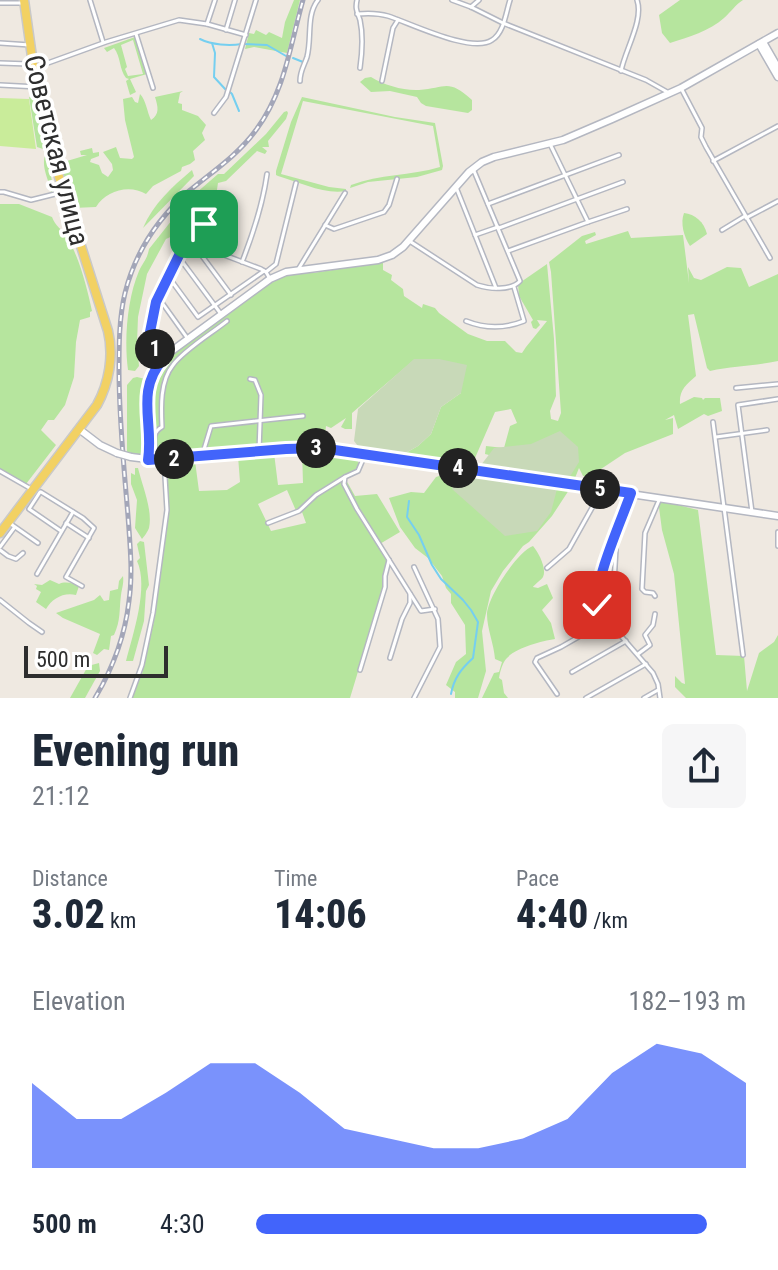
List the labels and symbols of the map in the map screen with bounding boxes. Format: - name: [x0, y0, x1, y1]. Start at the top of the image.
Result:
- street label: Советская улица: [17, 51, 96, 249]
- pin: [170, 190, 238, 258]
- pin: 1: [135, 329, 175, 369]
- pin: 3: [296, 428, 336, 468]
- pin: 2: [154, 439, 194, 479]
- pin: 4: [438, 448, 478, 488]
- pin: 5: [580, 469, 620, 509]
- pin: [563, 571, 631, 639]
- scale bar: [24, 642, 168, 678]

